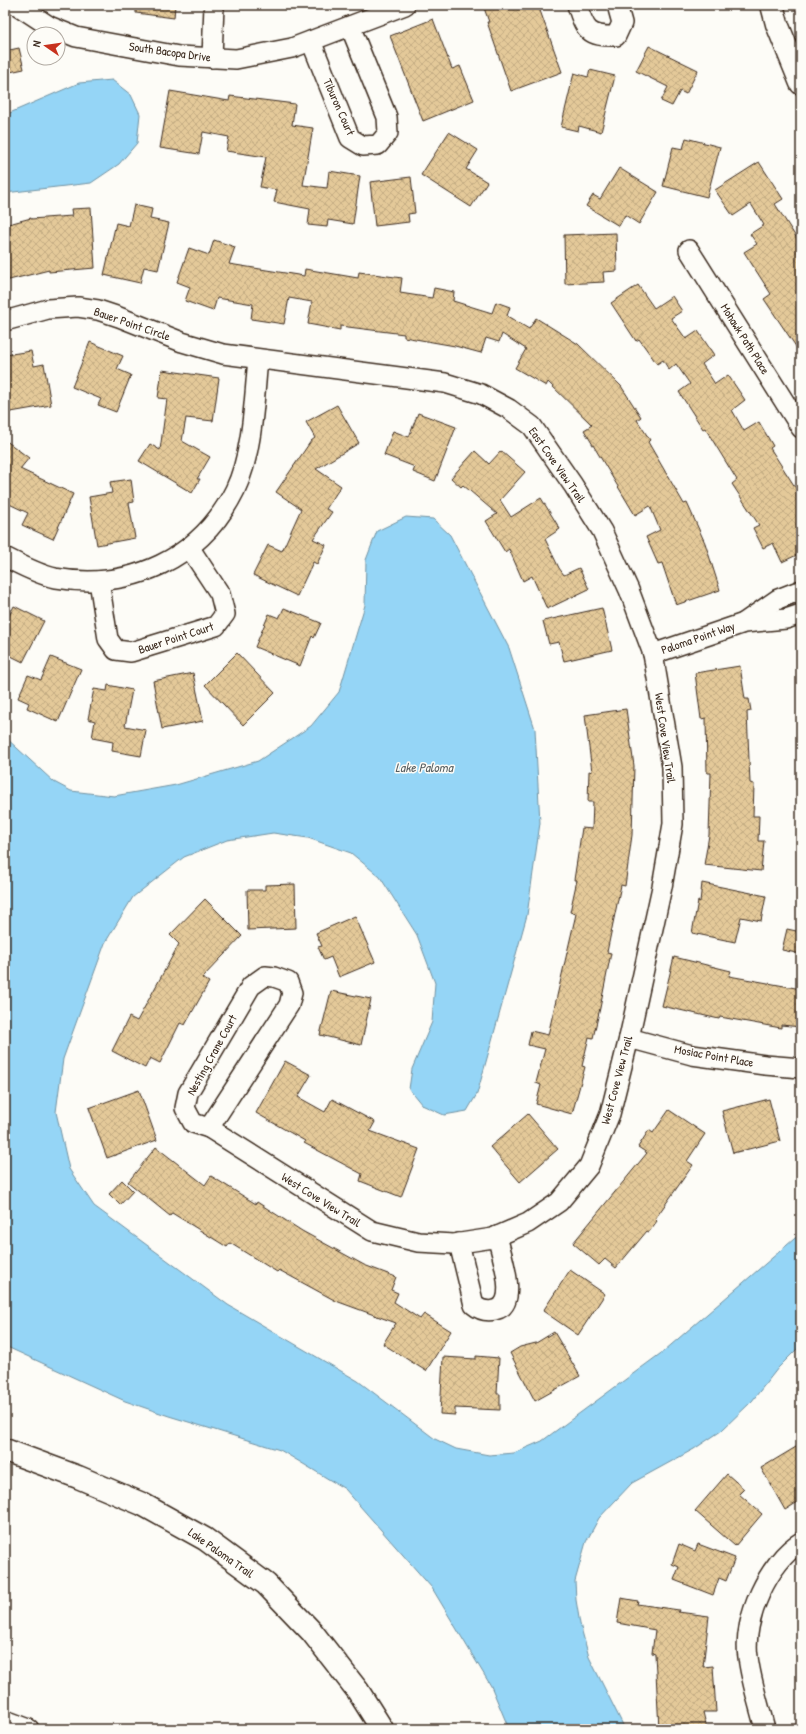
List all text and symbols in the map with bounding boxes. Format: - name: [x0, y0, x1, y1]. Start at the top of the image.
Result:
- north arrow: [26, 26, 66, 66]
- street label: South Bacopa Drive: [128, 37, 212, 66]
- text: N: [29, 39, 44, 48]
- street label: Tiburon Court: [319, 76, 360, 139]
- street label: Mohawk Path Place: [717, 300, 774, 378]
- street label: Bauer Point Circle: [92, 302, 173, 345]
- street label: East Cove View Trail: [525, 424, 590, 507]
- street label: Bauer Point Court: [136, 617, 217, 658]
- street label: Paloma Point Way: [659, 617, 737, 658]
- street label: West Cove View Trail: [651, 692, 680, 785]
- water label: Lake Paloma: [395, 758, 455, 776]
- street label: Nesting Crane Court: [182, 1011, 241, 1098]
- street label: West Cove View Trail: [597, 1033, 637, 1126]
- street label: Mosiac Point Place: [673, 1040, 755, 1071]
- street label: West Cove View Trail: [278, 1168, 365, 1231]
- street label: Lake Paloma Trail: [185, 1524, 258, 1582]

